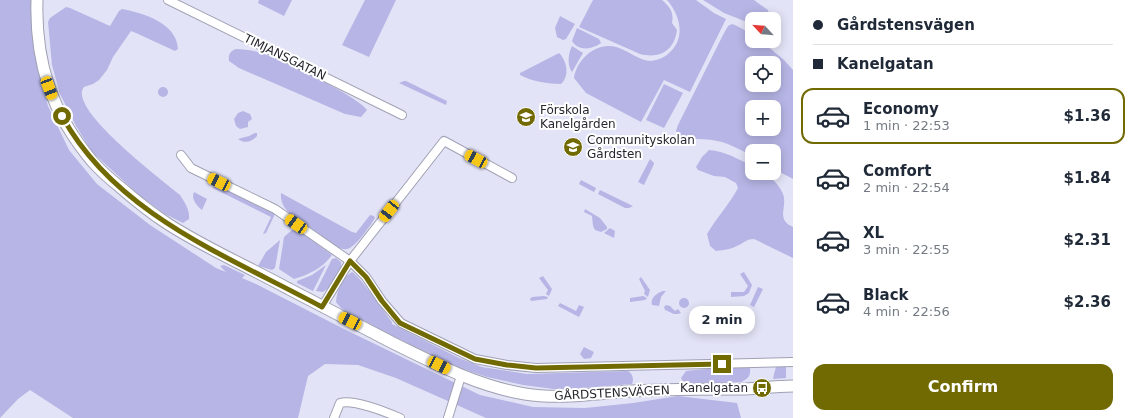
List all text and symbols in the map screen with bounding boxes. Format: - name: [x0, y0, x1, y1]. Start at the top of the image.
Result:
- north arrow: [745, 12, 781, 48]
- map controls: [745, 12, 781, 180]
- text: Gårdstensvägen: [837, 16, 975, 34]
- street label: TIMJANSGATAN: [241, 31, 328, 83]
- text: Kanelgatan: [837, 55, 934, 73]
- button: locate: [745, 56, 781, 92]
- car: [39, 75, 59, 101]
- icon: car: [815, 98, 851, 134]
- button: +: [745, 100, 781, 136]
- text: Economy: [863, 100, 939, 118]
- place label: Förskola Kanelgården: [540, 103, 616, 131]
- school or university icon: Förskola Kanelgården: [515, 106, 537, 128]
- route start: [53, 107, 71, 125]
- text: $1.36: [1064, 107, 1111, 125]
- text: 1 min · 22:53: [863, 118, 950, 133]
- place label: Communityskolan Gårdsten: [587, 133, 695, 161]
- school or university icon: Communityskolan Gårdsten: [562, 136, 584, 158]
- button: −: [745, 144, 781, 180]
- car: [463, 148, 489, 170]
- icon: car: [815, 160, 851, 196]
- text: Comfort: [863, 162, 931, 180]
- text: $1.84: [1064, 169, 1111, 187]
- car: [206, 171, 232, 193]
- text: 2 min · 22:54: [863, 180, 950, 195]
- car: [377, 198, 401, 224]
- car: [283, 212, 309, 236]
- icon: car: [815, 222, 851, 258]
- text: XL: [863, 224, 884, 242]
- text: $2.31: [1064, 231, 1111, 249]
- text: 3 min · 22:55: [863, 242, 950, 257]
- icon: car: [815, 284, 851, 320]
- text: Black: [863, 286, 909, 304]
- text: $2.36: [1064, 293, 1111, 311]
- text: 4 min · 22:56: [863, 304, 950, 319]
- callout: 2 min: [689, 306, 755, 334]
- car: [337, 310, 363, 332]
- text: 2 min: [702, 312, 742, 327]
- car: [426, 354, 452, 376]
- route end: [713, 355, 731, 373]
- button: Confirm: [813, 364, 1113, 410]
- bus stop icon: Kanelgatan: [751, 377, 773, 399]
- place label: Kanelgatan: [680, 381, 748, 395]
- street label: GÅRDSTENSVÄGEN: [554, 382, 670, 403]

